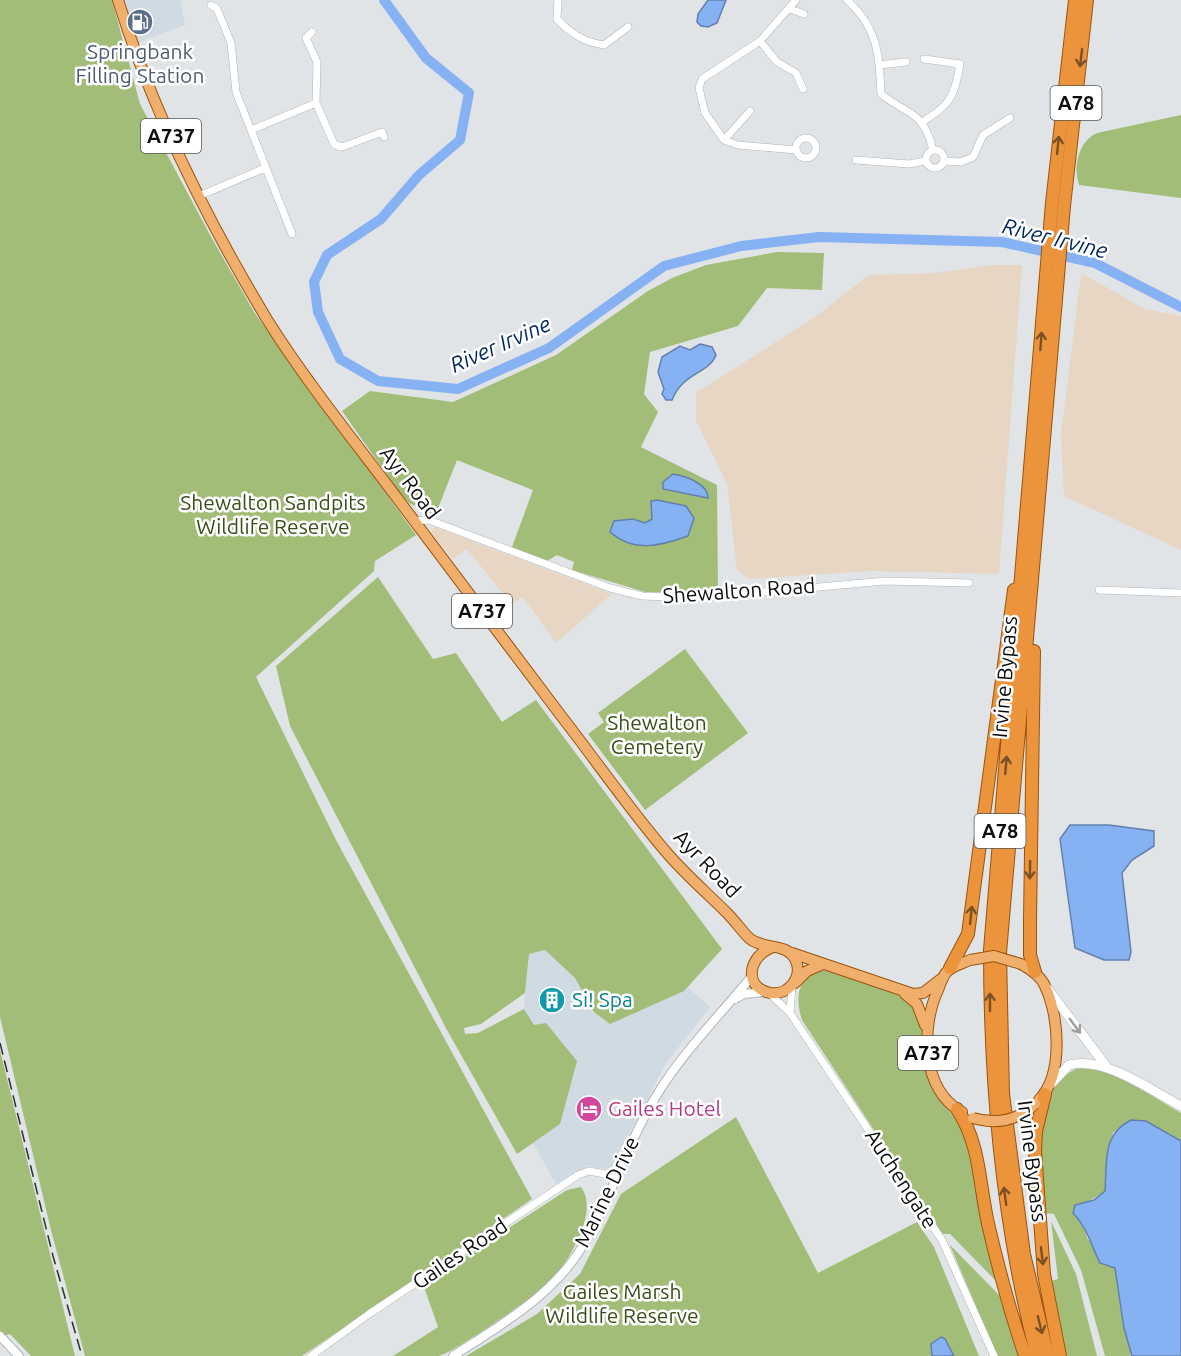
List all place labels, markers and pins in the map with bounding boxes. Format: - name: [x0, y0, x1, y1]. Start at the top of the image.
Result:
- fuel station icon: Springbank Filling Station: [125, 7, 155, 37]
- place label: Springbank Filling Station: [76, 39, 204, 87]
- building icon: Si! Spa: [537, 985, 567, 1015]
- place label: Si! Spa: [572, 987, 633, 1011]
- hotel icon: Gailes Hotel: [574, 1094, 604, 1124]
- place label: Gailes Hotel: [608, 1096, 721, 1120]

